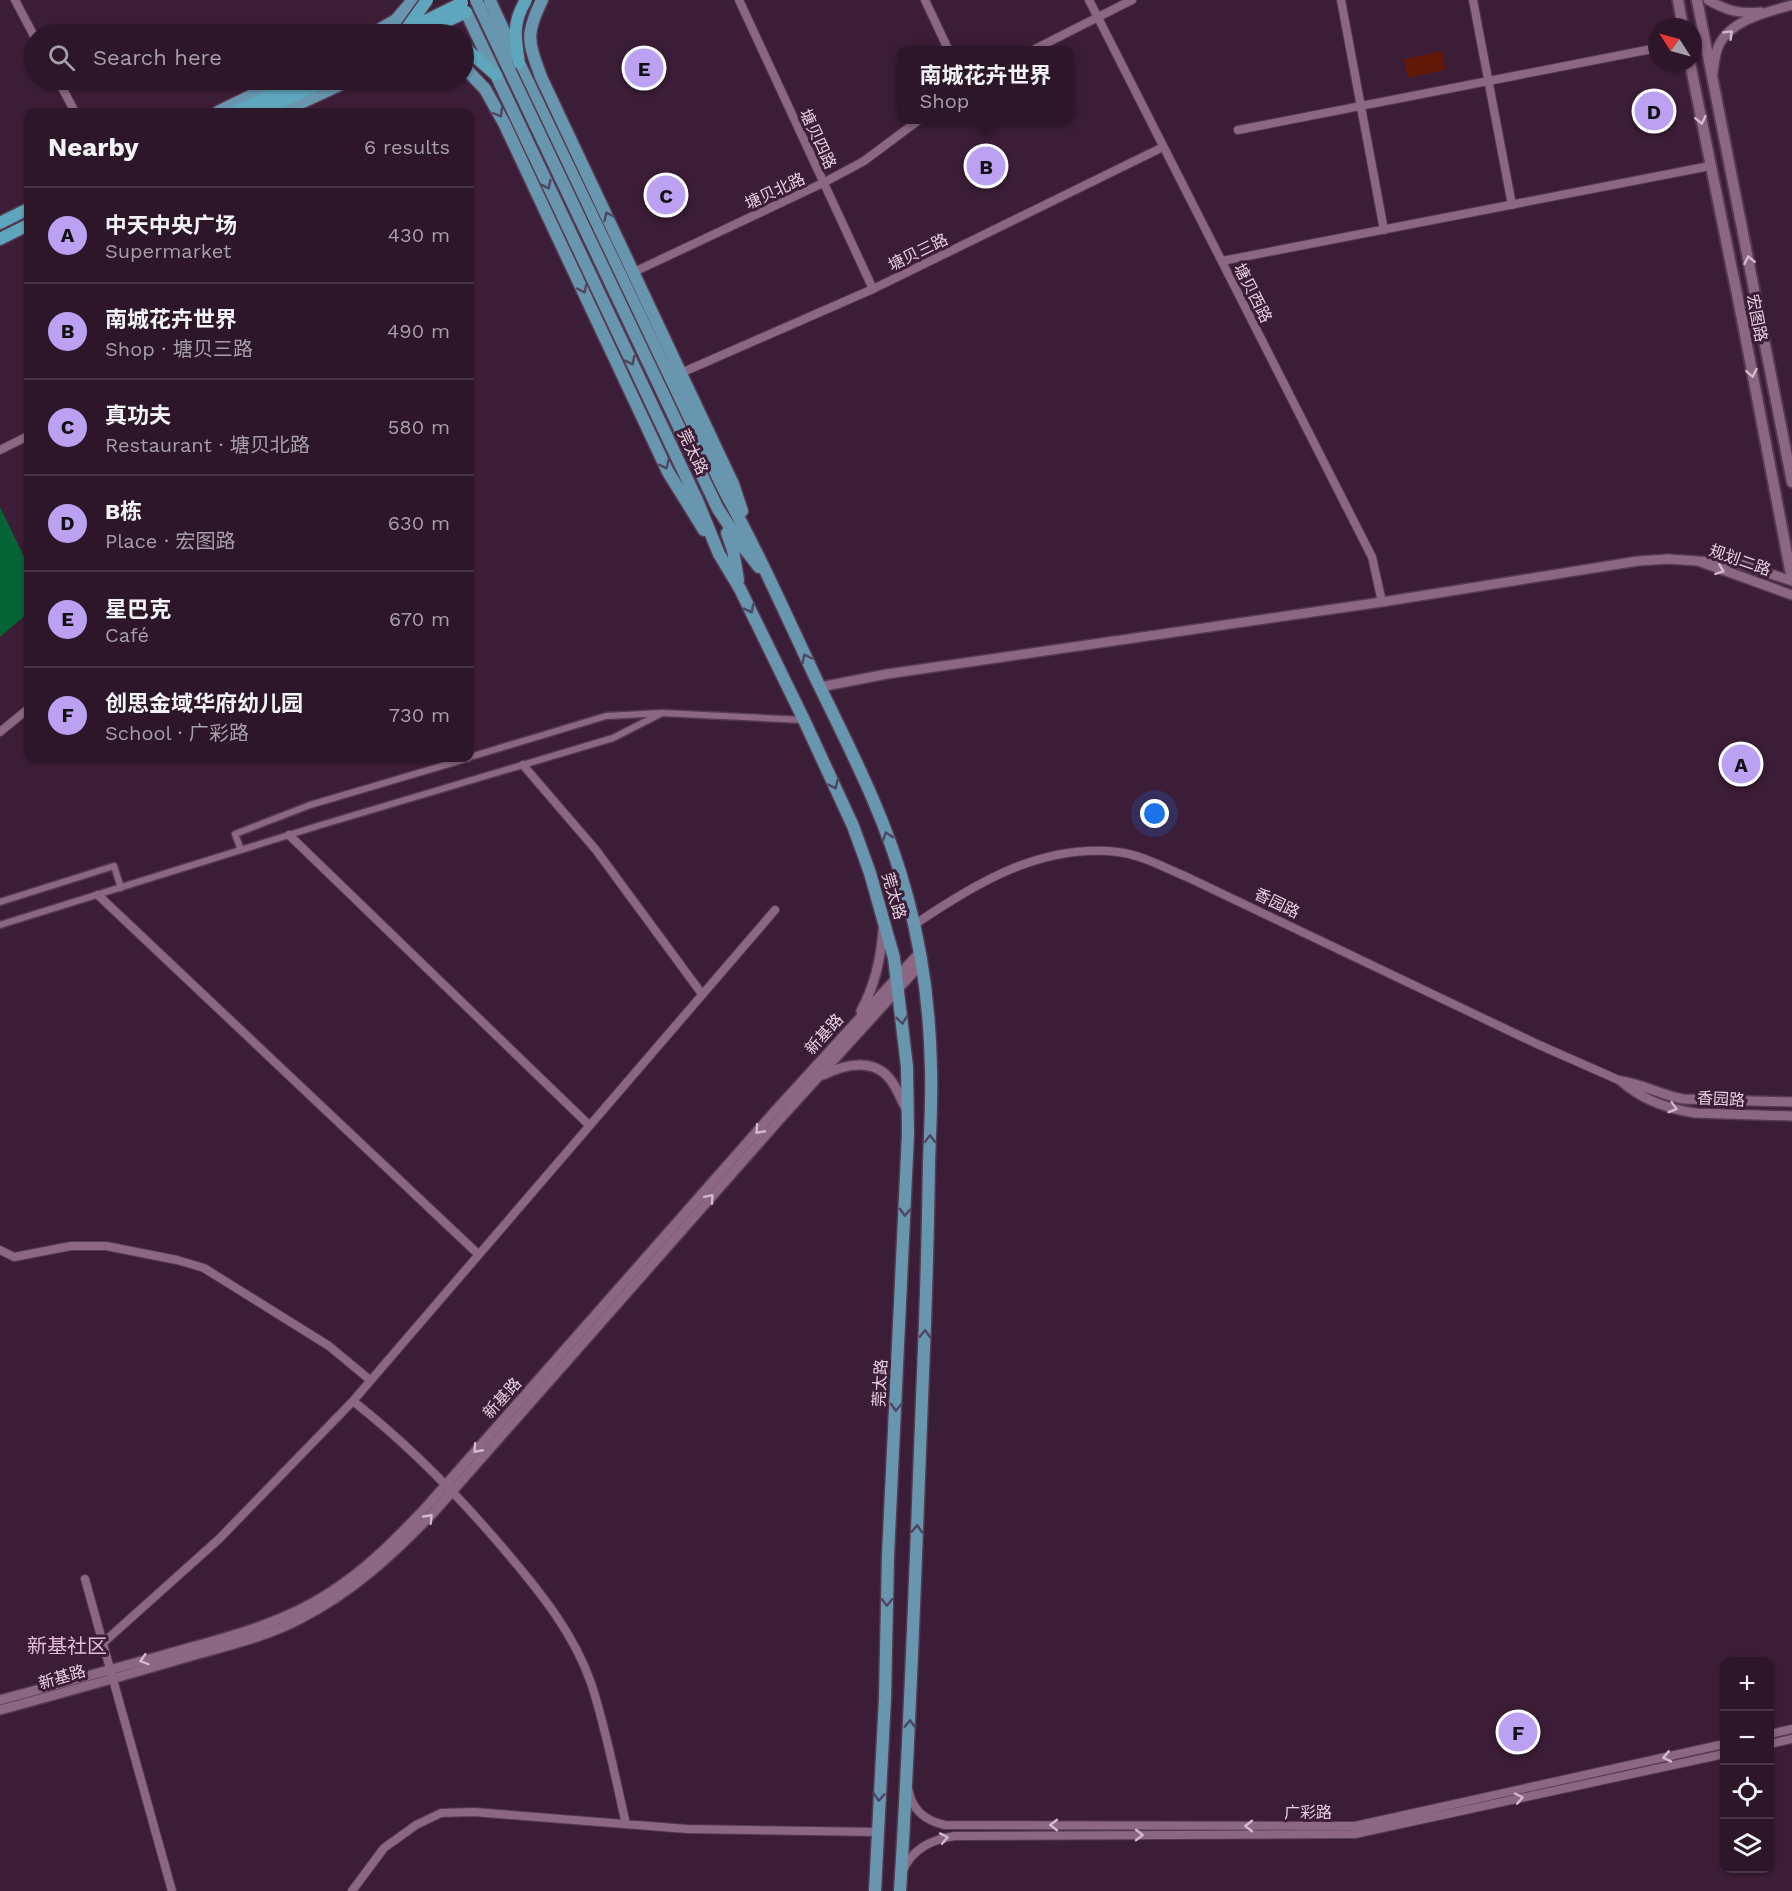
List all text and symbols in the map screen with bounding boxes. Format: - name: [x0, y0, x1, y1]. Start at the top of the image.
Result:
- north arrow: [1648, 18, 1702, 72]
- search box: [24, 24, 474, 90]
- one-way arrow: [1722, 30, 1732, 41]
- icon: search: [45, 41, 78, 74]
- text: Search here: [93, 45, 222, 70]
- pin: E: [624, 46, 664, 90]
- popup: [897, 46, 1074, 124]
- text: 南城花卉世界: [919, 63, 1052, 88]
- pin: D: [1634, 88, 1674, 134]
- text: Shop: [919, 89, 969, 113]
- street label: 塘贝四路: [796, 106, 840, 172]
- one-way arrow: [491, 107, 503, 117]
- one-way arrow: [1694, 115, 1707, 125]
- text: Nearby: [48, 132, 139, 162]
- text: 6 results: [364, 135, 450, 159]
- pin: B: [966, 144, 1006, 188]
- street label: 塘贝北路: [742, 169, 808, 213]
- pin: C: [646, 172, 686, 218]
- one-way arrow: [540, 179, 552, 190]
- one-way arrow: [603, 211, 615, 222]
- text: 中天中央广场: [105, 213, 237, 238]
- text: A: [61, 223, 74, 247]
- text: 430 m: [388, 223, 450, 247]
- street label: 塘贝三路: [885, 229, 951, 275]
- text: Supermarket: [105, 239, 231, 263]
- one-way arrow: [1743, 255, 1756, 265]
- street label: 塘贝西路: [1230, 260, 1276, 326]
- one-way arrow: [576, 282, 588, 293]
- street label: 宏图路: [1743, 293, 1771, 343]
- text: 南城花卉世界: [105, 307, 237, 332]
- text: B: [61, 319, 74, 343]
- text: 490 m: [387, 319, 450, 343]
- text: Shop · 塘贝三路: [105, 337, 253, 361]
- one-way arrow: [624, 355, 636, 366]
- one-way arrow: [1745, 368, 1758, 378]
- text: 真功夫: [105, 403, 171, 428]
- text: C: [61, 415, 74, 439]
- text: 580 m: [388, 415, 450, 439]
- street label: 莞太路: [674, 426, 712, 478]
- text: Restaurant · 塘贝北路: [105, 433, 310, 457]
- one-way arrow: [658, 459, 670, 470]
- text: B栋: [105, 499, 142, 524]
- text: D: [60, 511, 75, 535]
- text: 630 m: [388, 511, 450, 535]
- text: Place · 宏图路: [105, 529, 236, 553]
- street label: 规划二路: [1707, 541, 1773, 579]
- one-way arrow: [1714, 563, 1725, 575]
- text: 星巴克: [105, 597, 171, 622]
- one-way arrow: [743, 603, 754, 614]
- text: E: [61, 607, 74, 631]
- text: 670 m: [389, 607, 450, 631]
- text: Café: [105, 623, 149, 647]
- one-way arrow: [802, 654, 814, 665]
- text: 创思金域华府幼儿园: [105, 691, 303, 716]
- text: F: [61, 703, 74, 727]
- text: 730 m: [389, 703, 450, 727]
- text: School · 广彩路: [105, 721, 249, 745]
- pin: A: [1722, 742, 1760, 786]
- one-way arrow: [827, 779, 839, 790]
- your location: [1140, 799, 1169, 828]
- one-way arrow: [882, 831, 895, 841]
- street label: 莞太路: [878, 870, 910, 922]
- street label: 香园路: [1251, 884, 1303, 922]
- street label: 新基路: [801, 1010, 847, 1058]
- one-way arrow: [895, 1016, 908, 1025]
- street label: 香园路: [1697, 1088, 1745, 1110]
- one-way arrow: [1667, 1101, 1678, 1113]
- one-way arrow: [755, 1123, 766, 1133]
- one-way arrow: [923, 1135, 936, 1144]
- one-way arrow: [703, 1194, 714, 1205]
- one-way arrow: [898, 1208, 911, 1217]
- one-way arrow: [919, 1330, 931, 1339]
- street label: 莞太路: [869, 1359, 891, 1407]
- street label: 新基路: [479, 1374, 525, 1422]
- one-way arrow: [889, 1403, 902, 1412]
- one-way arrow: [473, 1442, 484, 1453]
- one-way arrow: [421, 1514, 432, 1525]
- one-way arrow: [910, 1524, 923, 1533]
- one-way arrow: [881, 1597, 893, 1606]
- district label: 新基社区: [27, 1634, 107, 1658]
- one-way arrow: [139, 1653, 150, 1665]
- map controls: [1720, 1657, 1774, 1873]
- button: +: [1720, 1657, 1774, 1711]
- street label: 新基路: [36, 1661, 88, 1693]
- pin: F: [1498, 1710, 1538, 1754]
- button: −: [1720, 1711, 1774, 1765]
- one-way arrow: [904, 1719, 917, 1728]
- one-way arrow: [1663, 1749, 1673, 1762]
- button: locate: [1720, 1765, 1774, 1819]
- one-way arrow: [873, 1792, 886, 1801]
- one-way arrow: [1514, 1793, 1524, 1806]
- street label: 广彩路: [1284, 1803, 1332, 1822]
- one-way arrow: [1050, 1819, 1059, 1831]
- button: layers: [1720, 1819, 1774, 1873]
- one-way arrow: [1245, 1820, 1254, 1832]
- one-way arrow: [1134, 1829, 1143, 1841]
- one-way arrow: [939, 1832, 949, 1845]

